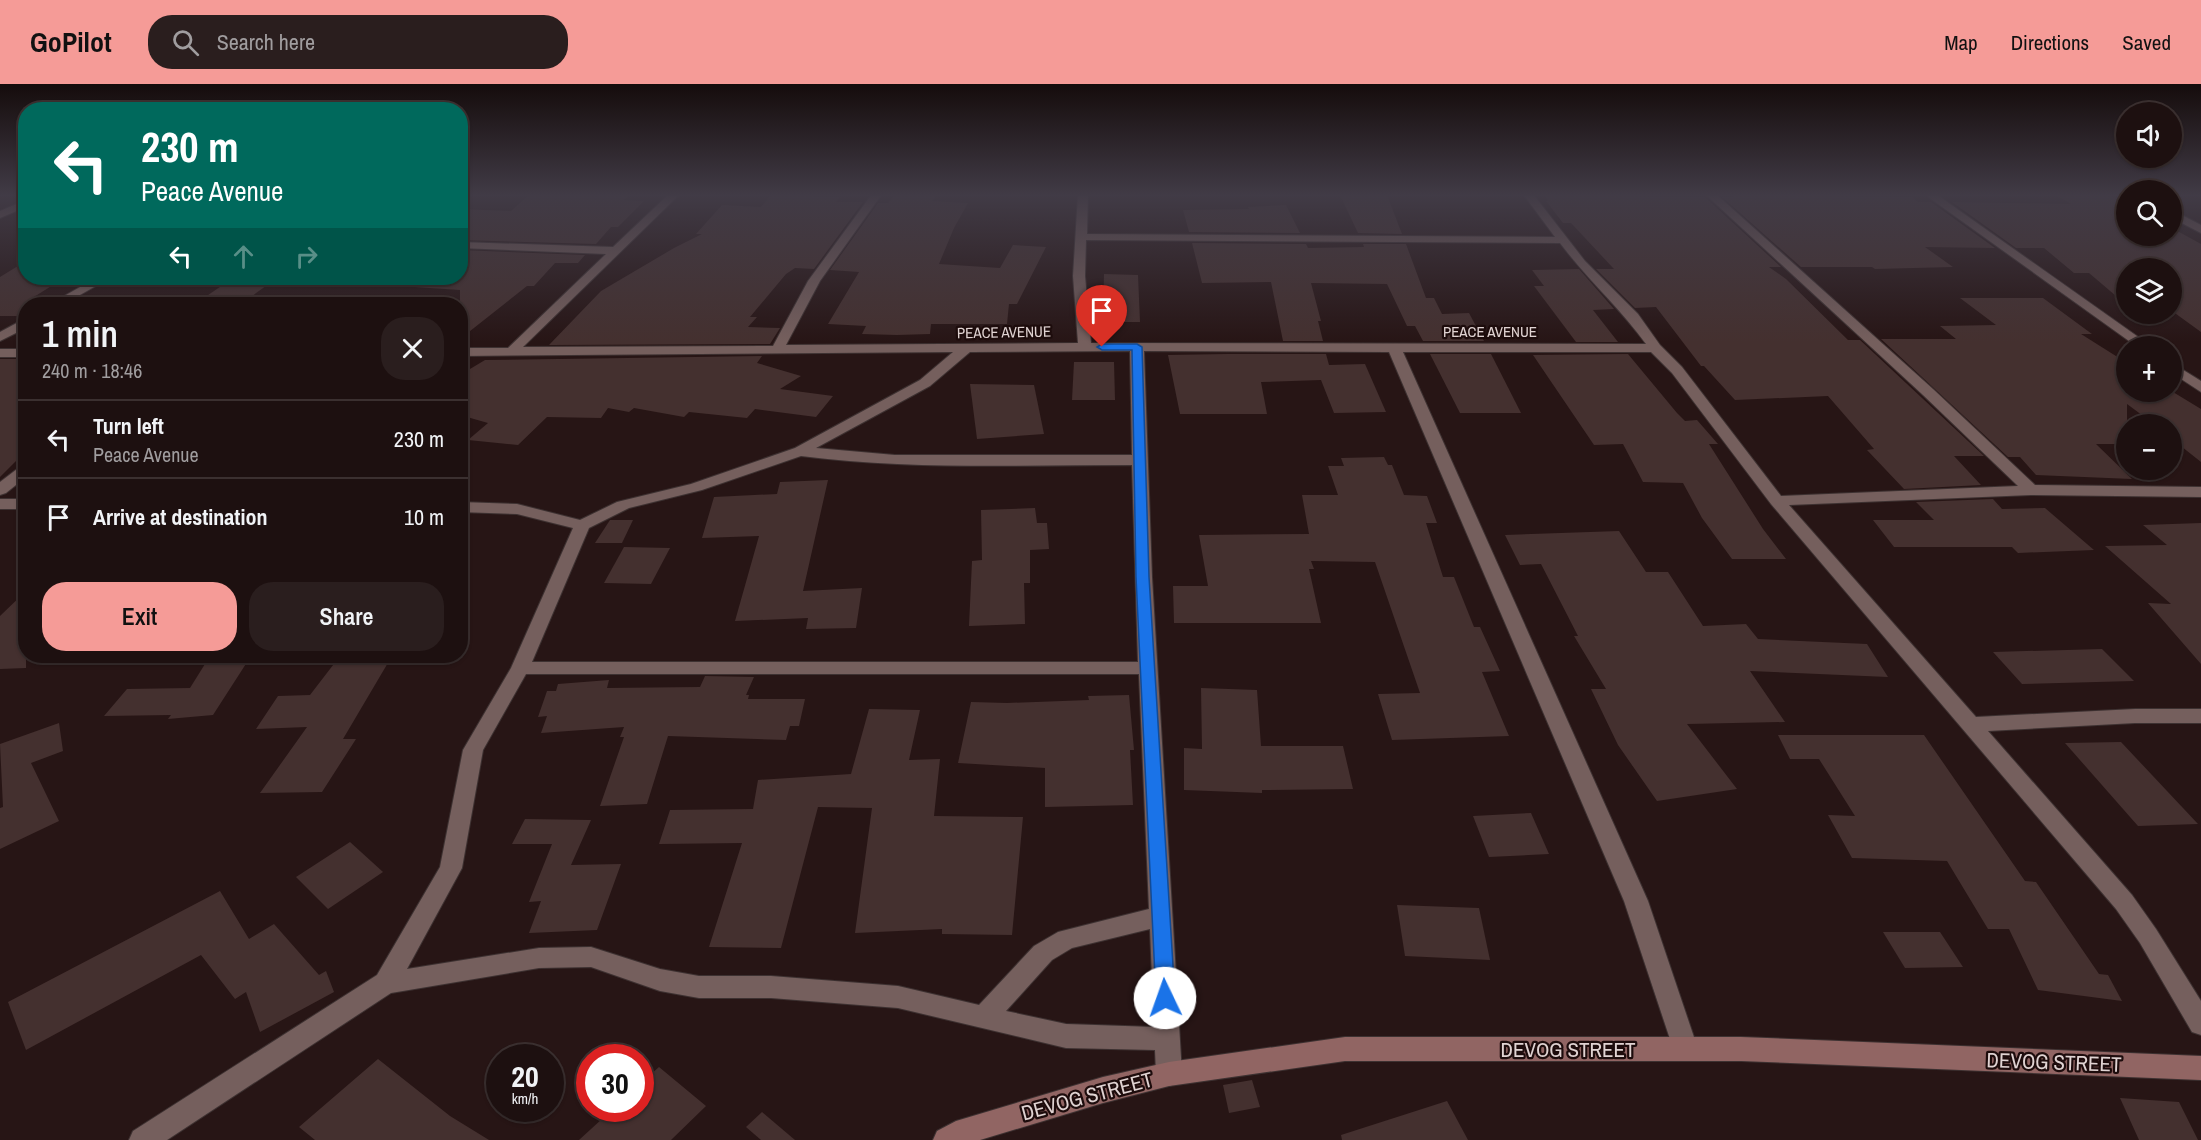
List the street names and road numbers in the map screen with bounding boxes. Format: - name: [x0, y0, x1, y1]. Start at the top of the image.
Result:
- street label: PEACE AVENUE: [957, 321, 1051, 343]
- street label: PEACE AVENUE: [1443, 321, 1537, 342]
- street label: DEVOG STREET: [1501, 1035, 1636, 1064]
- street label: DEVOG STREET: [1986, 1045, 2122, 1079]
- street label: DEVOG STREET: [1018, 1064, 1156, 1127]

